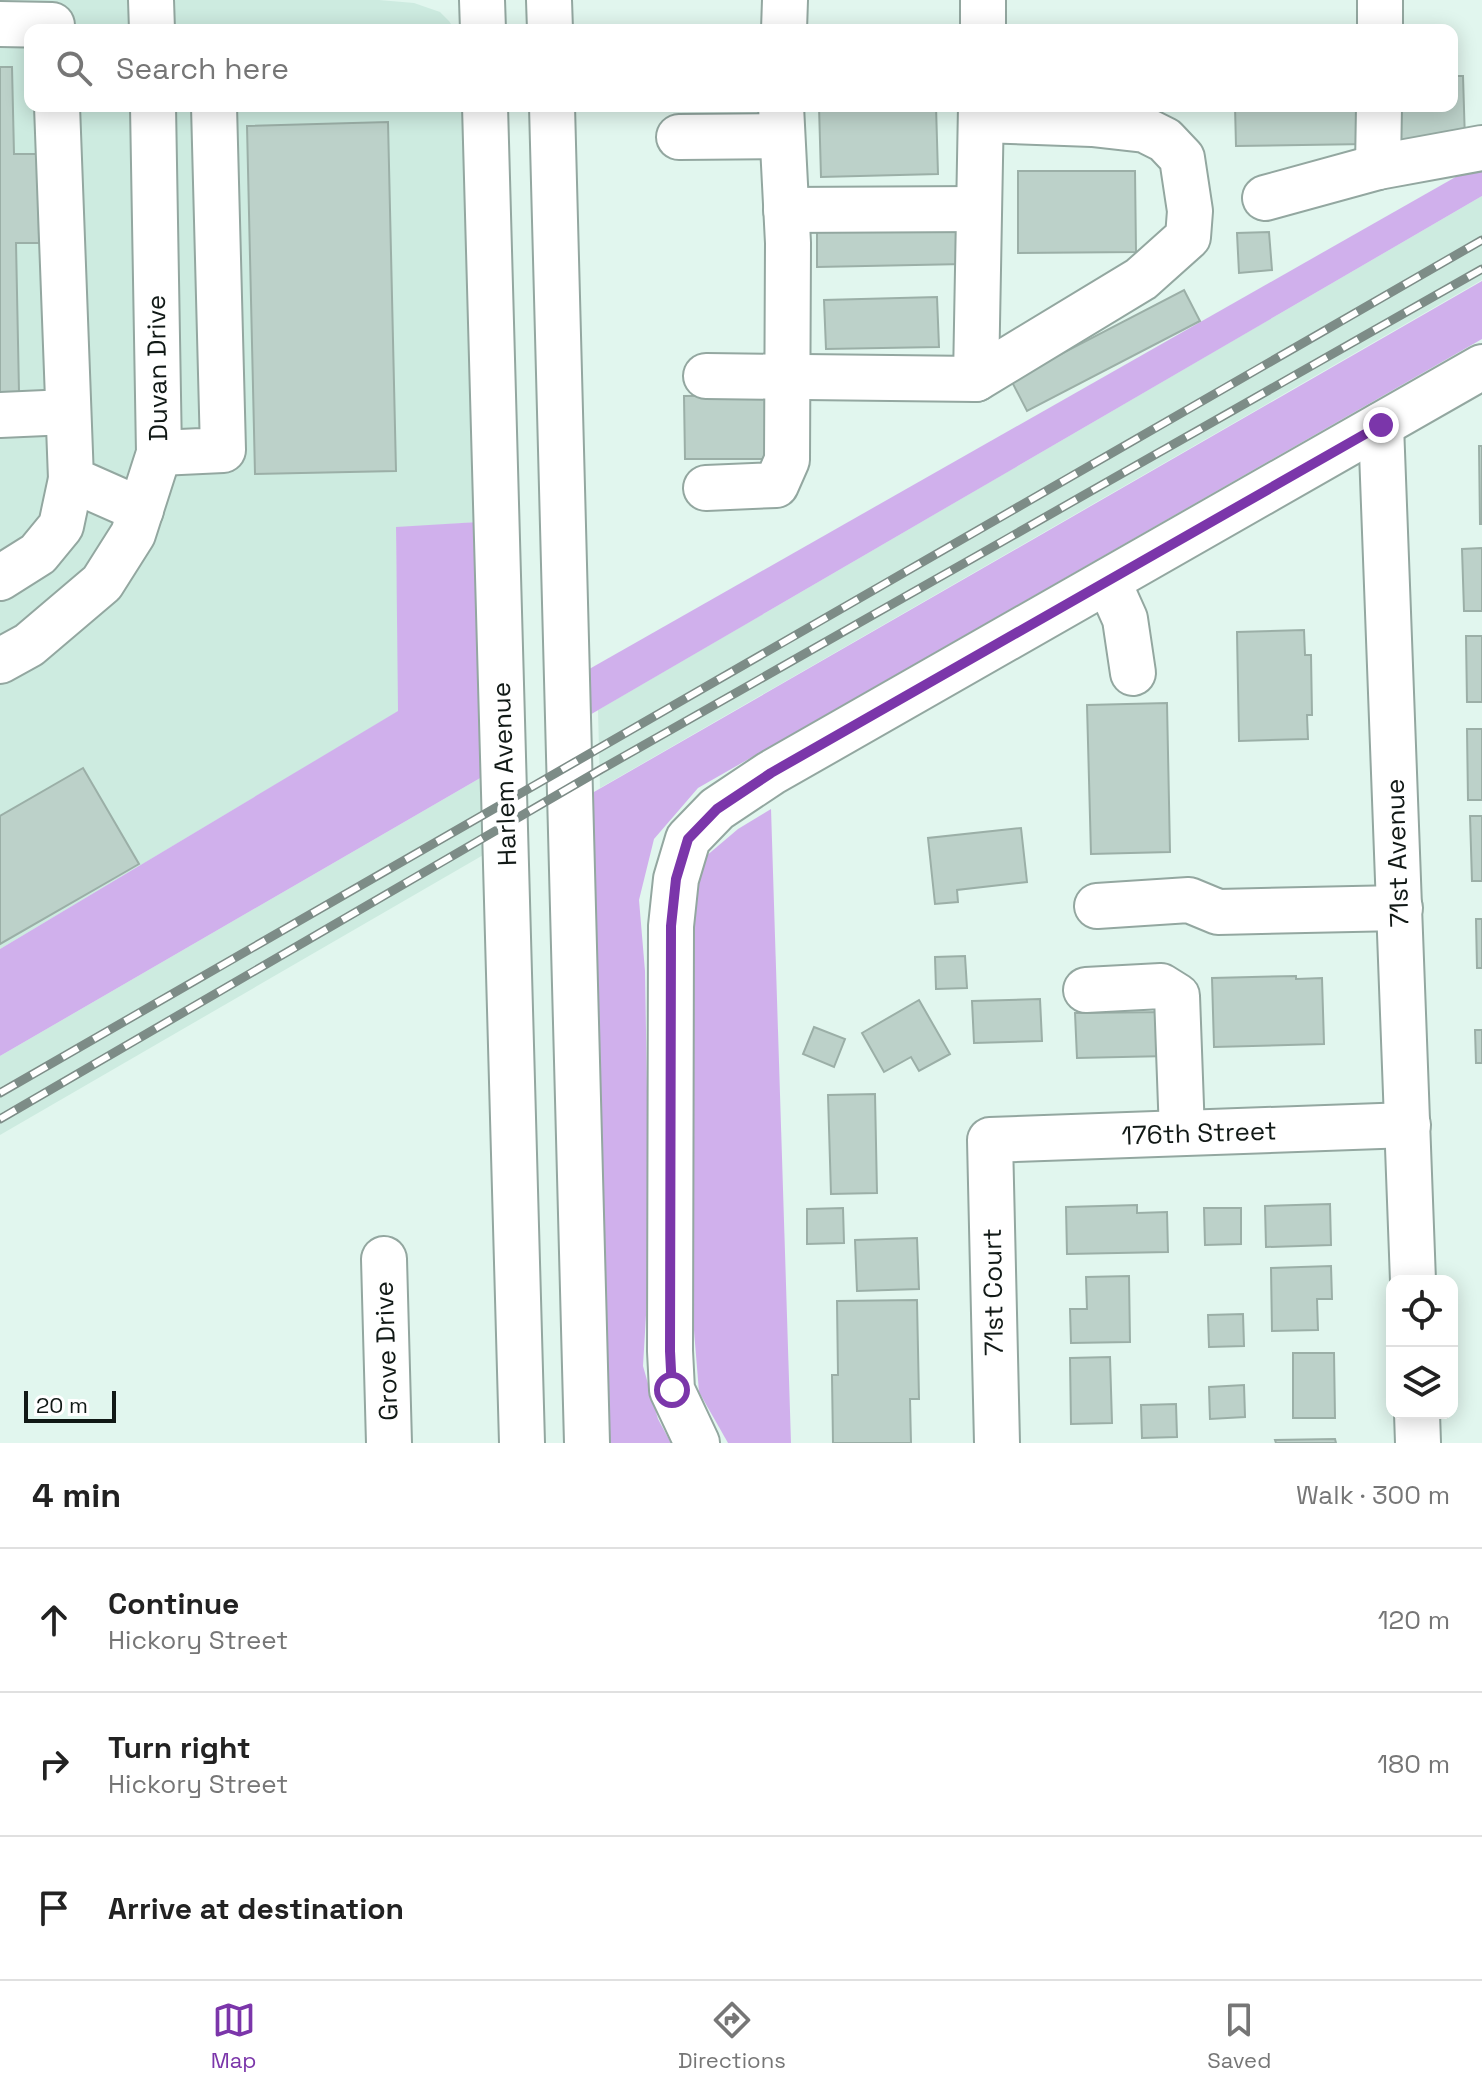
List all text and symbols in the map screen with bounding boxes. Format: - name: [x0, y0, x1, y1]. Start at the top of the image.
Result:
- search box: [24, 24, 1458, 112]
- icon: search: [52, 46, 96, 90]
- text: Search here: [116, 49, 289, 88]
- street label: Duvan Drive: [139, 294, 175, 442]
- route end: [1363, 407, 1399, 443]
- street label: Harlem Avenue: [484, 681, 524, 867]
- street label: 71st Avenue: [1377, 778, 1417, 928]
- street label: 176th Street: [1121, 1113, 1277, 1153]
- street label: 71st Court: [975, 1228, 1011, 1356]
- map controls: [1386, 1275, 1458, 1419]
- button: locate: [1386, 1275, 1458, 1347]
- street label: Grove Drive: [367, 1281, 405, 1421]
- button: layers: [1386, 1347, 1458, 1419]
- route start: [654, 1372, 690, 1408]
- scale bar: [24, 1387, 116, 1423]
- text: 20 m: [36, 1391, 88, 1419]
- text: 4 min: [32, 1474, 121, 1517]
- text: Walk · 300 m: [1296, 1478, 1450, 1512]
- text: Continue: [108, 1584, 239, 1623]
- icon: ahead: [32, 1598, 76, 1642]
- text: 120 m: [1378, 1603, 1450, 1637]
- text: Hickory Street: [108, 1623, 288, 1657]
- text: Turn right: [108, 1728, 251, 1767]
- icon: right: [32, 1742, 76, 1786]
- text: 180 m: [1377, 1747, 1450, 1781]
- text: Hickory Street: [108, 1767, 288, 1801]
- icon: arrive: [32, 1886, 76, 1930]
- text: Arrive at destination: [108, 1889, 404, 1928]
- tab: Map: [211, 1998, 257, 2074]
- tab: Directions: [678, 1998, 786, 2074]
- tab: Saved: [1207, 1998, 1271, 2074]

